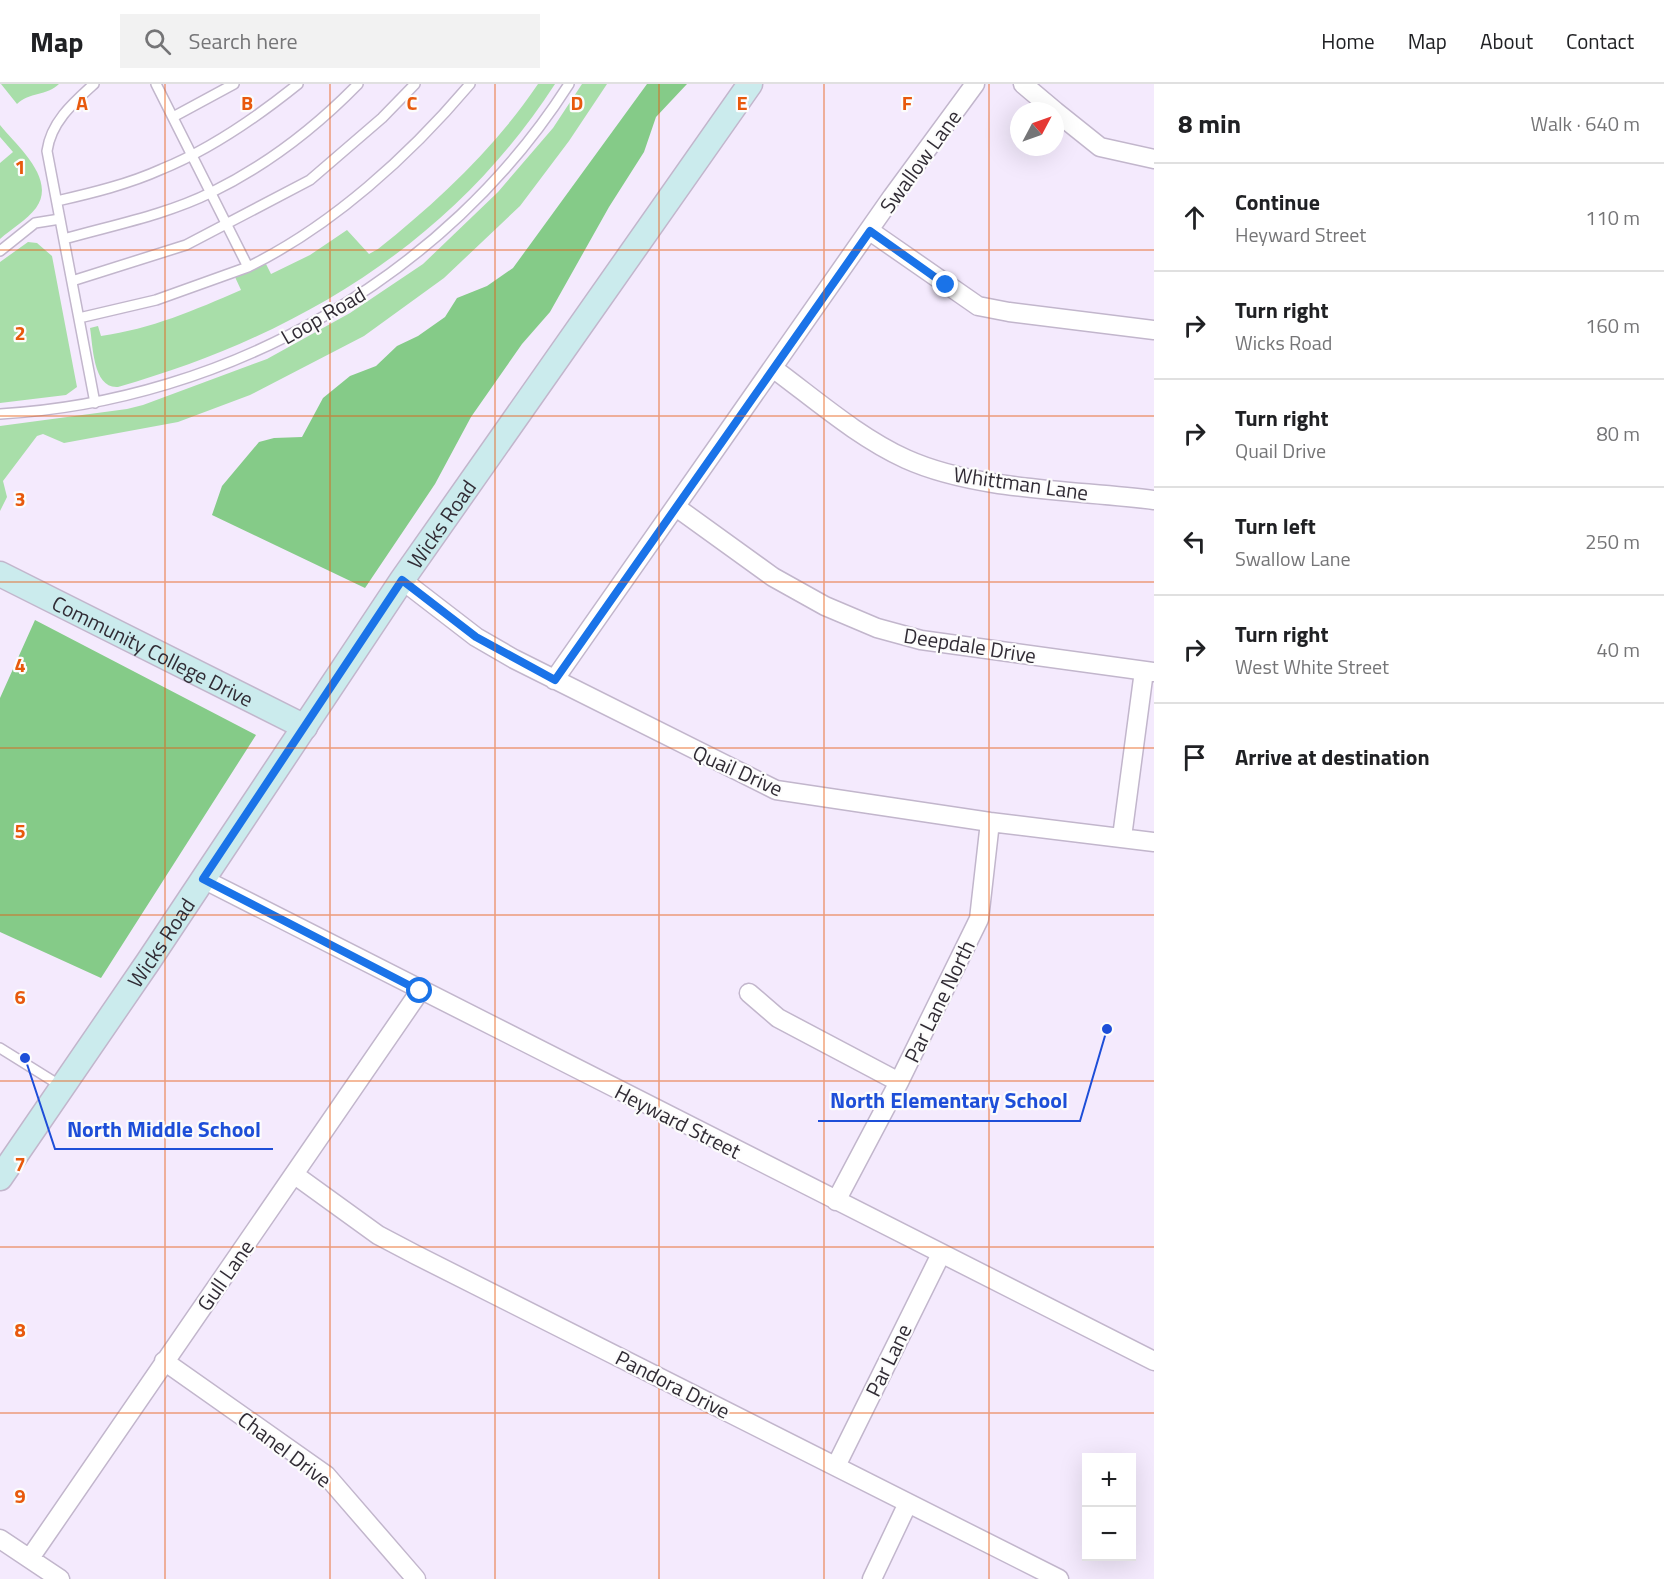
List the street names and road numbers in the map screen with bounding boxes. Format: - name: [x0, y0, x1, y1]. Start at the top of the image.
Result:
- street label: Swallow Lane: [871, 102, 969, 220]
- street label: Loop Road: [275, 278, 371, 352]
- street label: Whittman Lane: [952, 458, 1090, 508]
- street label: Wicks Road: [399, 473, 484, 575]
- street label: Community College Drive: [47, 587, 259, 715]
- street label: Deepdale Drive: [902, 619, 1038, 671]
- street label: Quail Drive: [688, 736, 788, 804]
- street label: Wicks Road: [119, 891, 202, 994]
- street label: Par Lane North: [895, 934, 983, 1068]
- street label: Heyward Street: [609, 1075, 747, 1167]
- street label: Gull Lane: [189, 1233, 261, 1317]
- street label: Par Lane: [857, 1318, 919, 1402]
- street label: Pandora Drive: [610, 1341, 736, 1427]
- street label: Chanel Drive: [231, 1403, 339, 1495]

